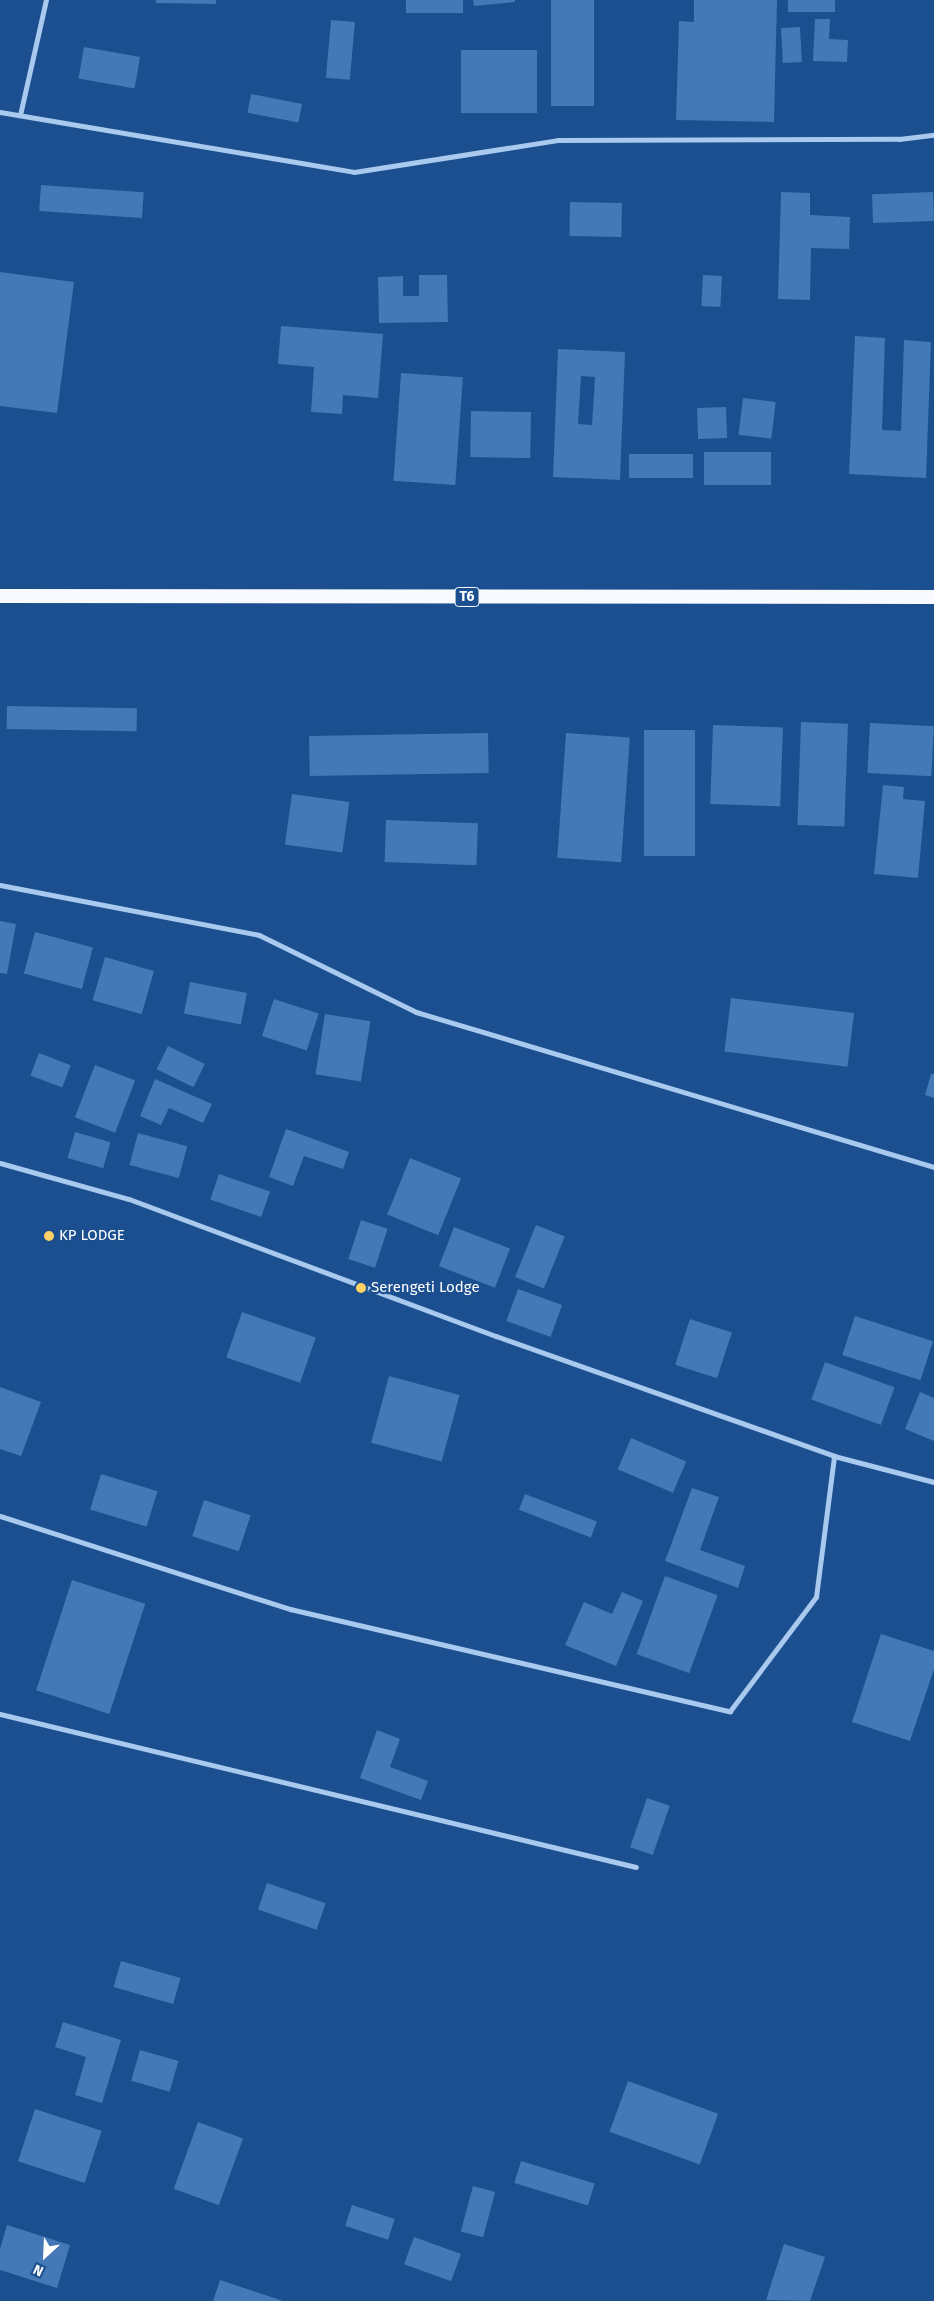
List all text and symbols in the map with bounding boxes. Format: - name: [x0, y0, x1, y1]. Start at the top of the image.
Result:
- road number: T6: [454, 586, 480, 608]
- place label: KP LODGE: [59, 1227, 125, 1245]
- marker: KP LODGE: [43, 1230, 55, 1242]
- place label: Serengeti Lodge: [371, 1279, 480, 1297]
- marker: Serengeti Lodge: [355, 1282, 367, 1294]
- north arrow: [20, 2231, 70, 2281]
- text: N: [31, 2260, 46, 2280]

